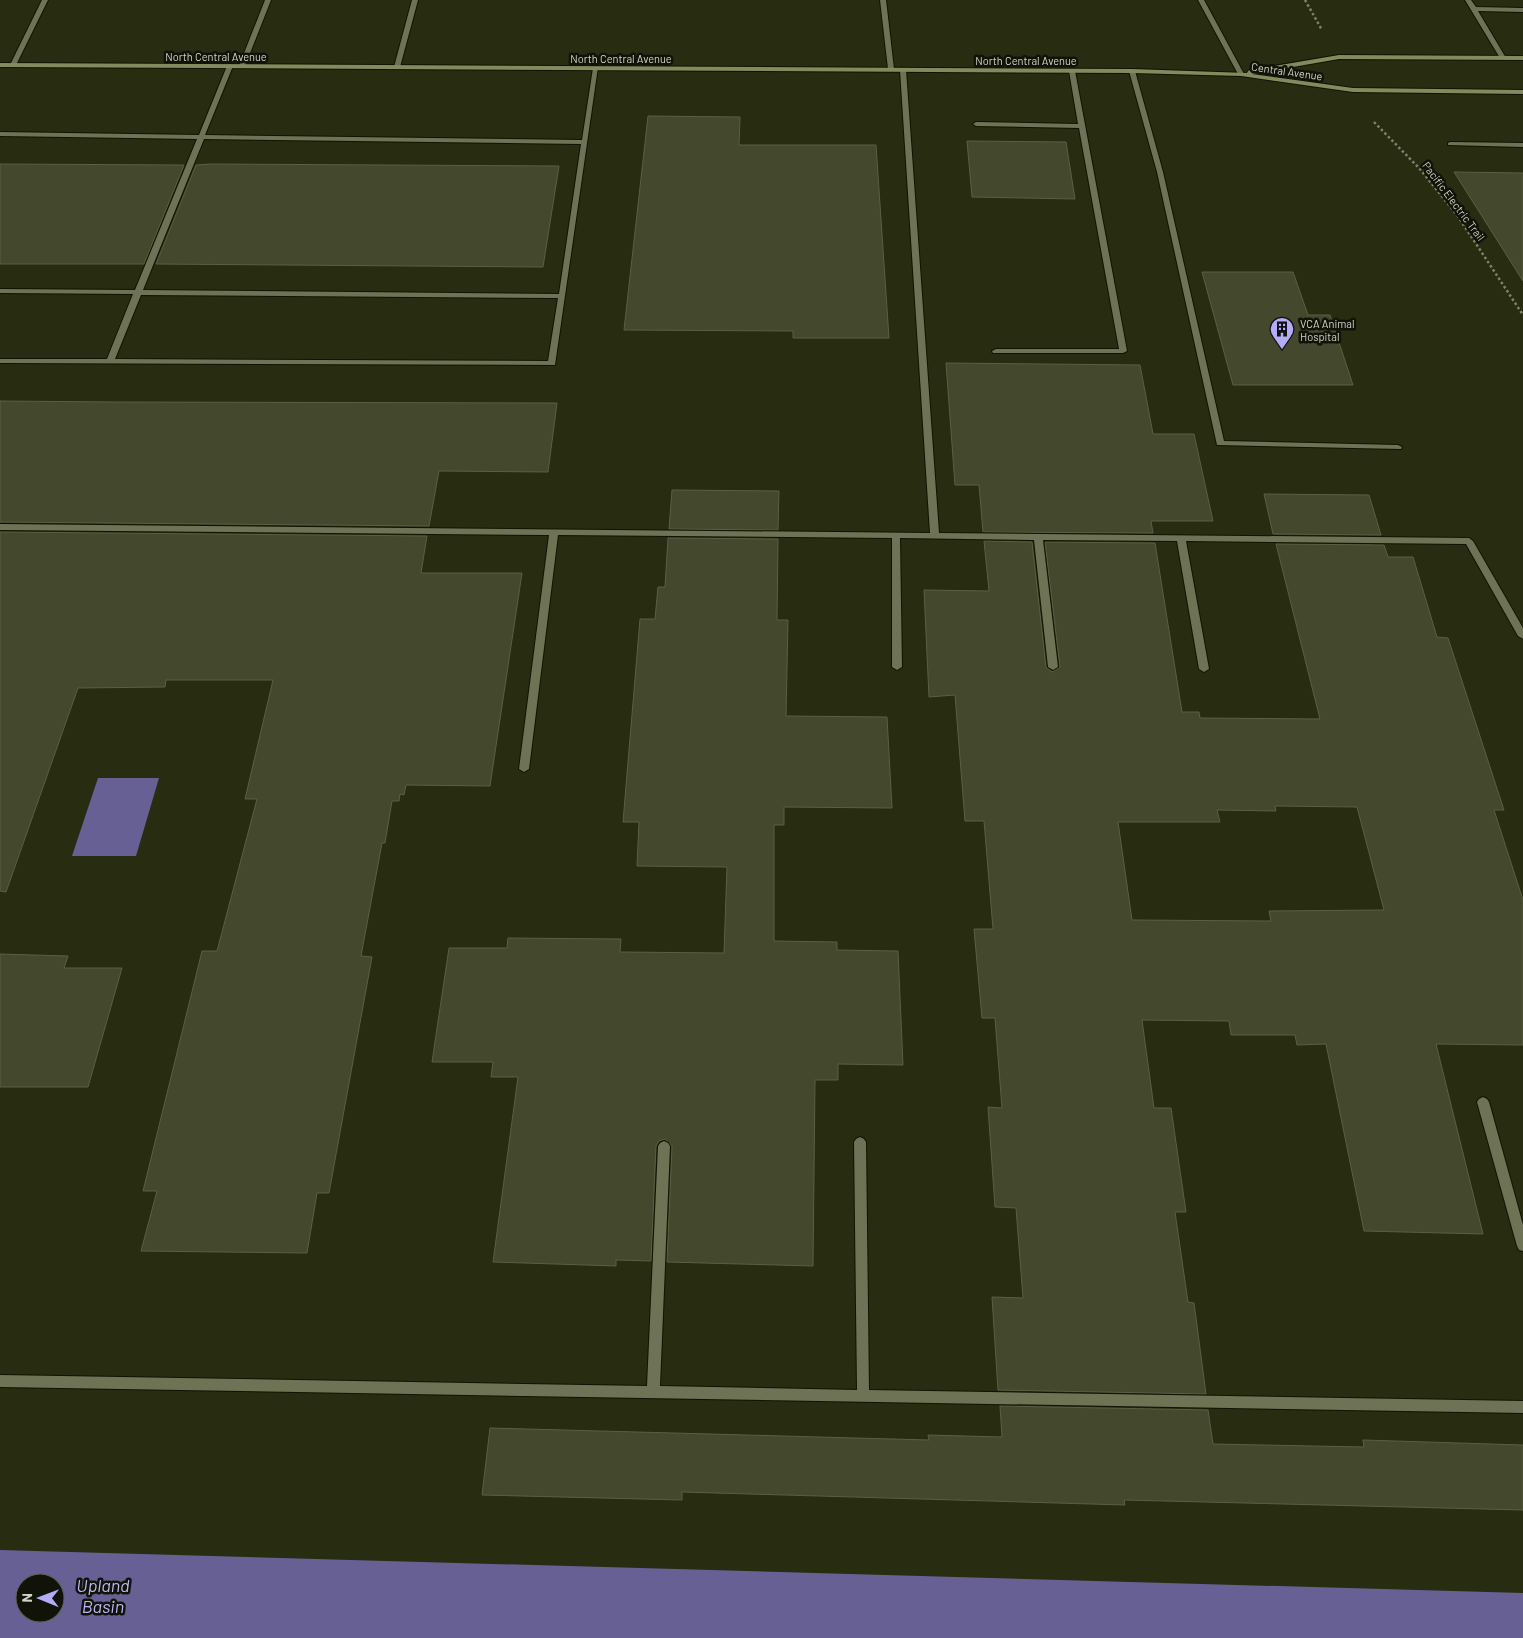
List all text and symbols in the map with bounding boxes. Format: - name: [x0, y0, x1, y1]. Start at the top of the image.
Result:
- street label: North Central Avenue: [165, 50, 267, 63]
- street label: North Central Avenue: [570, 52, 672, 65]
- street label: North Central Avenue: [975, 54, 1077, 67]
- street label: Central Avenue: [1251, 60, 1324, 82]
- street label: Pacific Electric Trail: [1420, 159, 1488, 243]
- building icon: VCA Animal Hospital: [1269, 316, 1295, 350]
- place label: VCA Animal Hospital: [1300, 317, 1354, 343]
- north arrow: [15, 1573, 65, 1623]
- water label: Upland Basin: [76, 1574, 130, 1617]
- text: N: [18, 1593, 35, 1603]

